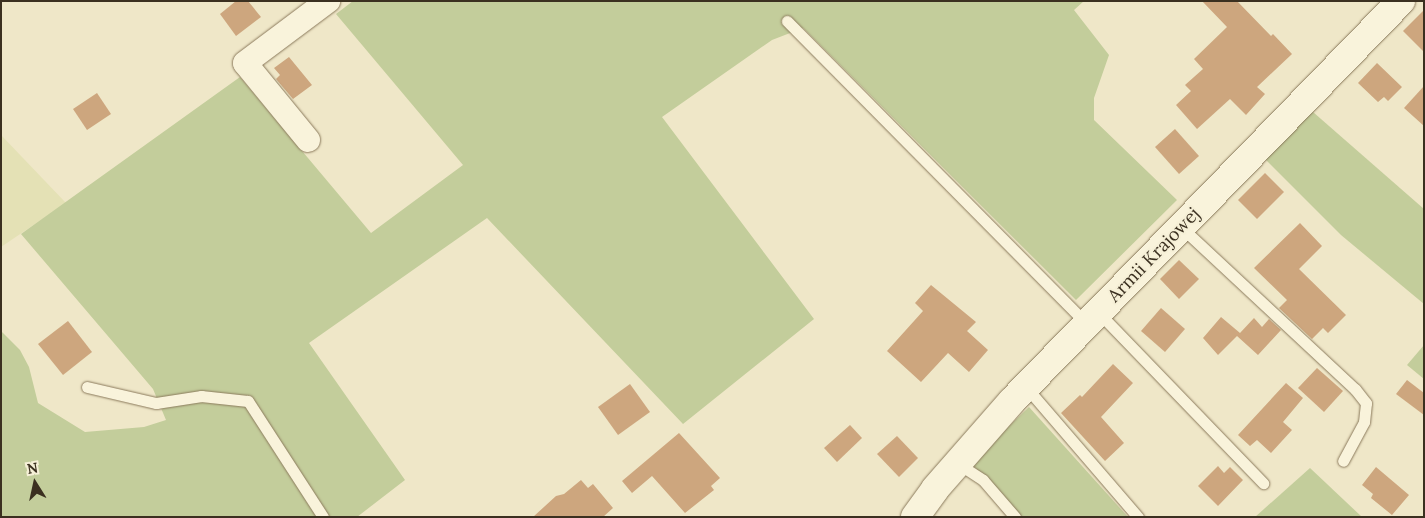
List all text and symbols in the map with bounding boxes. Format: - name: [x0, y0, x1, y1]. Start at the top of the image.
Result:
- street label: Armii Krajowej: [1104, 203, 1204, 307]
- north arrow: [10, 458, 60, 508]
- text: N: [25, 458, 39, 478]

